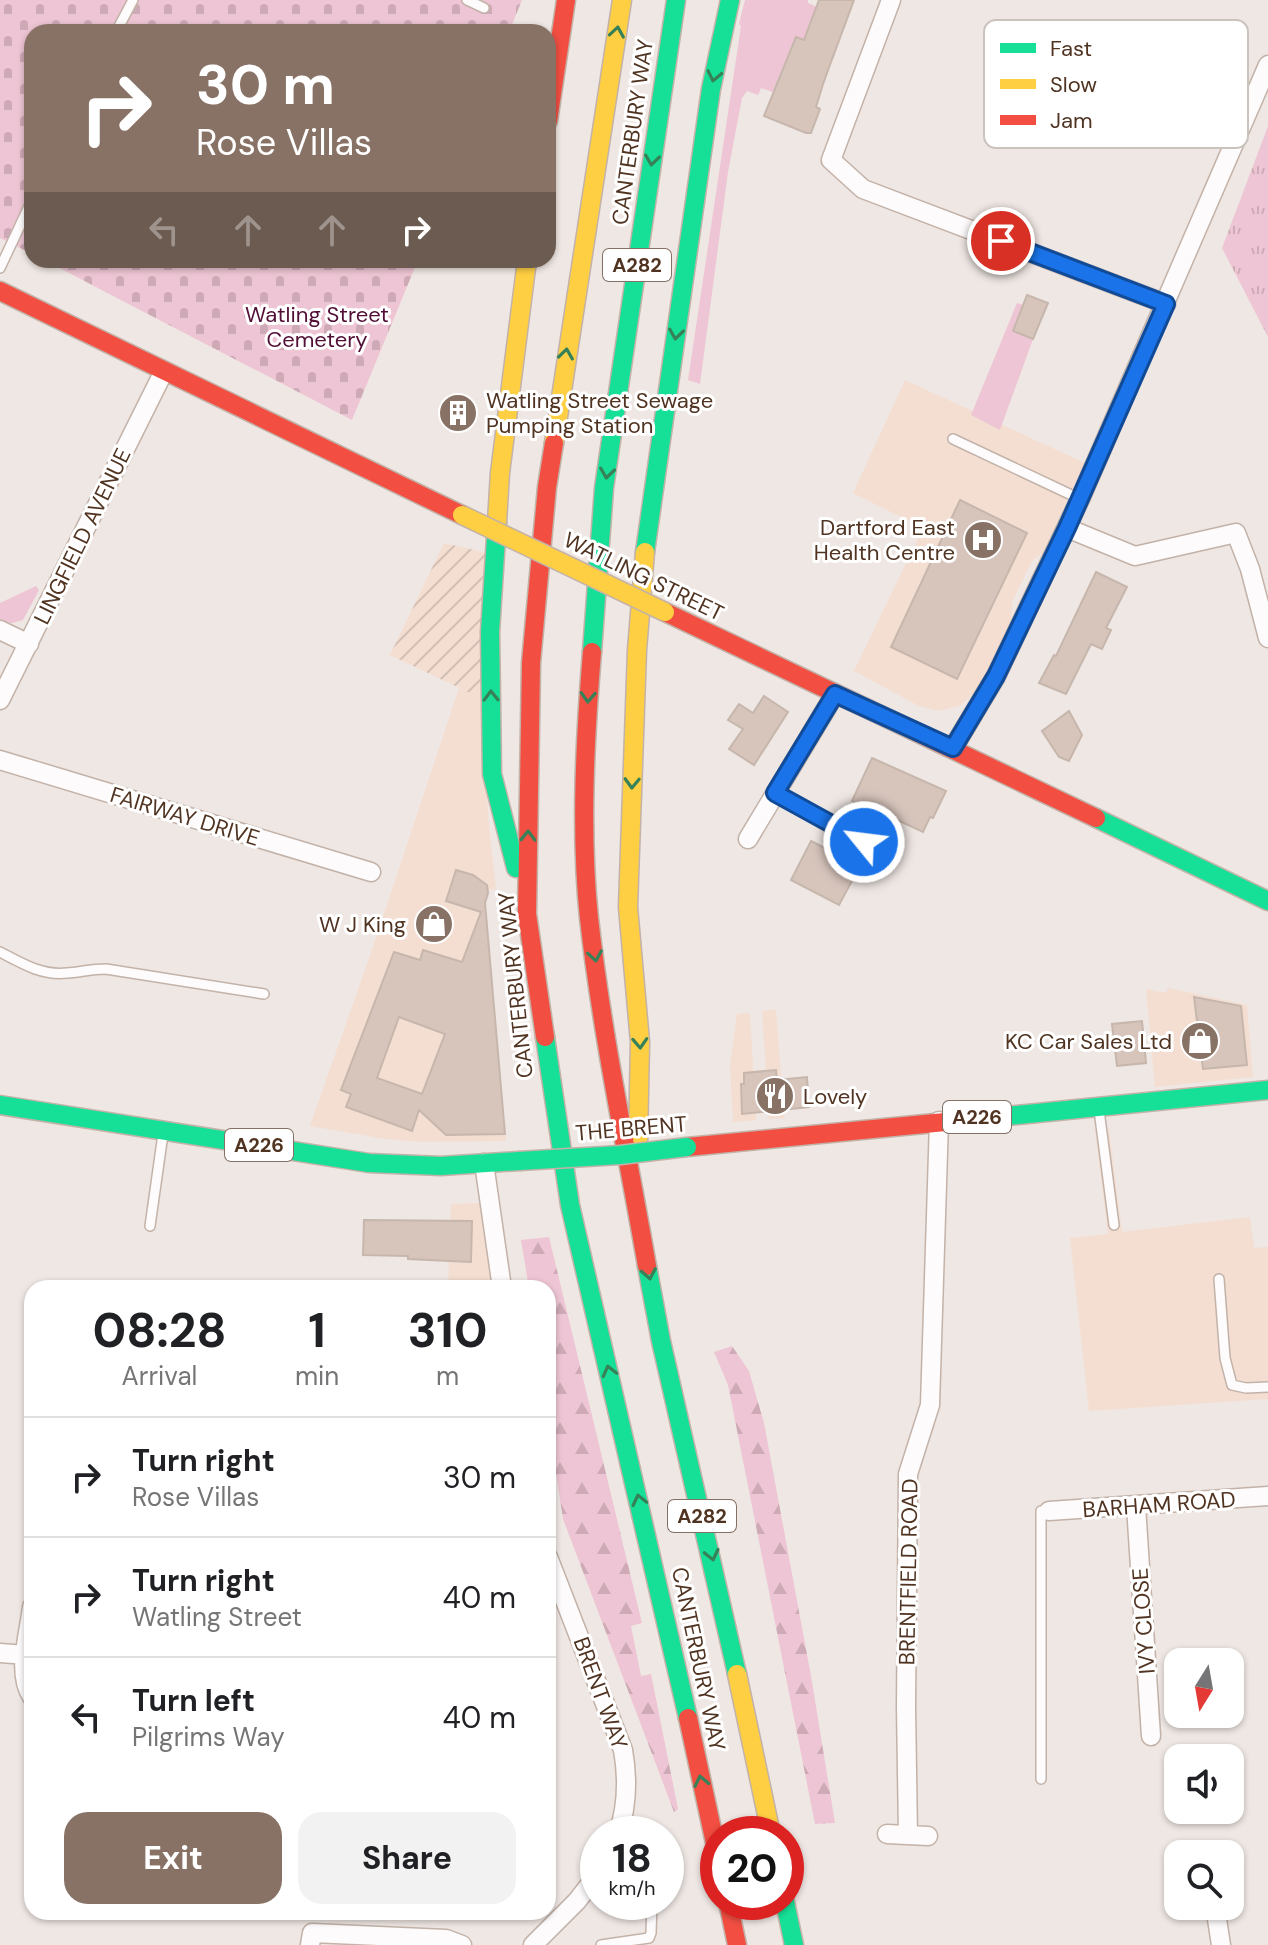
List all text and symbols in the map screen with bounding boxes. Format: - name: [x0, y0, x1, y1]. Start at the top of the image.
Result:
- legend: [984, 20, 1248, 148]
- one-way arrow: [608, 25, 625, 39]
- text: Fast: [1050, 34, 1092, 63]
- street label: CANTERBURY WAY: [605, 37, 660, 227]
- text: 30 m: [196, 48, 335, 121]
- icon: right: [64, 56, 168, 160]
- one-way arrow: [706, 69, 723, 83]
- text: Slow: [1050, 70, 1097, 99]
- text: Jam: [1050, 106, 1093, 135]
- text: Rose Villas: [196, 119, 372, 166]
- one-way arrow: [644, 153, 661, 167]
- pin: [967, 207, 1035, 275]
- icon: left: [142, 208, 186, 252]
- icon: ahead: [226, 208, 270, 252]
- icon: ahead: [310, 208, 354, 252]
- icon: right: [394, 208, 438, 252]
- icon: arrive: [979, 219, 1023, 263]
- road number: A282: [603, 249, 671, 281]
- park label: Watling Street Cemetery: [245, 300, 389, 354]
- one-way arrow: [668, 327, 685, 340]
- one-way arrow: [557, 348, 574, 361]
- place label: Watling Street Sewage Pumping Station: [486, 386, 713, 440]
- building icon: Watling Street Sewage Pumping Station: [437, 392, 479, 434]
- street label: LINGFIELD AVENUE: [27, 443, 138, 629]
- one-way arrow: [599, 466, 616, 480]
- place label: Dartford East Health Centre: [814, 513, 955, 567]
- hospital icon: Dartford East Health Centre: [962, 519, 1004, 561]
- street label: WATLING STREET: [559, 525, 729, 628]
- one-way arrow: [482, 689, 500, 702]
- one-way arrow: [580, 691, 597, 704]
- one-way arrow: [624, 777, 641, 790]
- street label: FAIRWAY DRIVE: [107, 780, 263, 853]
- position arrow: [822, 800, 906, 884]
- one-way arrow: [519, 829, 537, 842]
- street label: CANTERBURY WAY: [491, 890, 540, 1080]
- shop icon: W J King: [413, 903, 455, 945]
- place label: W J King: [319, 910, 406, 939]
- one-way arrow: [586, 949, 603, 963]
- shop icon: KC Car Sales Ltd: [1179, 1020, 1221, 1062]
- place label: KC Car Sales Ltd: [1005, 1027, 1172, 1056]
- one-way arrow: [631, 1037, 648, 1050]
- restaurant icon: Lovely: [754, 1075, 796, 1117]
- place label: Lovely: [803, 1082, 867, 1111]
- road number: A226: [943, 1101, 1011, 1133]
- street label: THE BRENT: [574, 1109, 688, 1148]
- road number: A226: [225, 1129, 293, 1161]
- one-way arrow: [640, 1267, 657, 1281]
- text: 08:28: [92, 1299, 227, 1362]
- text: 1: [308, 1299, 326, 1362]
- text: 310: [408, 1299, 488, 1362]
- text: Arrival: [122, 1359, 197, 1393]
- text: min: [295, 1359, 339, 1393]
- text: m: [436, 1359, 459, 1393]
- one-way arrow: [601, 1365, 618, 1379]
- text: Turn right: [132, 1441, 275, 1480]
- icon: right: [64, 1455, 108, 1499]
- text: 30 m: [443, 1458, 516, 1497]
- street label: BRENTFIELD ROAD: [892, 1478, 925, 1666]
- text: Rose Villas: [132, 1480, 259, 1514]
- street label: BARHAM ROAD: [1082, 1485, 1237, 1524]
- one-way arrow: [632, 1494, 649, 1507]
- road number: A282: [668, 1500, 736, 1532]
- one-way arrow: [702, 1548, 719, 1561]
- text: Turn right: [132, 1561, 275, 1600]
- street label: CANTERBURY WAY: [665, 1564, 732, 1754]
- street label: IVY CLOSE: [1125, 1567, 1162, 1675]
- icon: right: [64, 1575, 108, 1619]
- text: 40 m: [443, 1578, 516, 1617]
- text: Watling Street: [132, 1600, 302, 1634]
- street label: BRENT WAY: [567, 1633, 634, 1754]
- north arrow: [1164, 1648, 1244, 1728]
- map controls: [1164, 1648, 1244, 1920]
- text: Turn left: [132, 1681, 255, 1720]
- icon: left: [64, 1695, 108, 1739]
- text: 40 m: [443, 1698, 516, 1737]
- text: Pilgrims Way: [132, 1720, 285, 1754]
- button: sound: [1164, 1744, 1244, 1824]
- one-way arrow: [694, 1775, 711, 1788]
- button: Exit: [64, 1812, 282, 1904]
- button: Share: [298, 1812, 516, 1904]
- speed limit sign: 20: [700, 1816, 804, 1920]
- text: 18: [612, 1832, 652, 1884]
- button: search: [1164, 1840, 1244, 1920]
- text: km/h: [608, 1875, 656, 1901]

